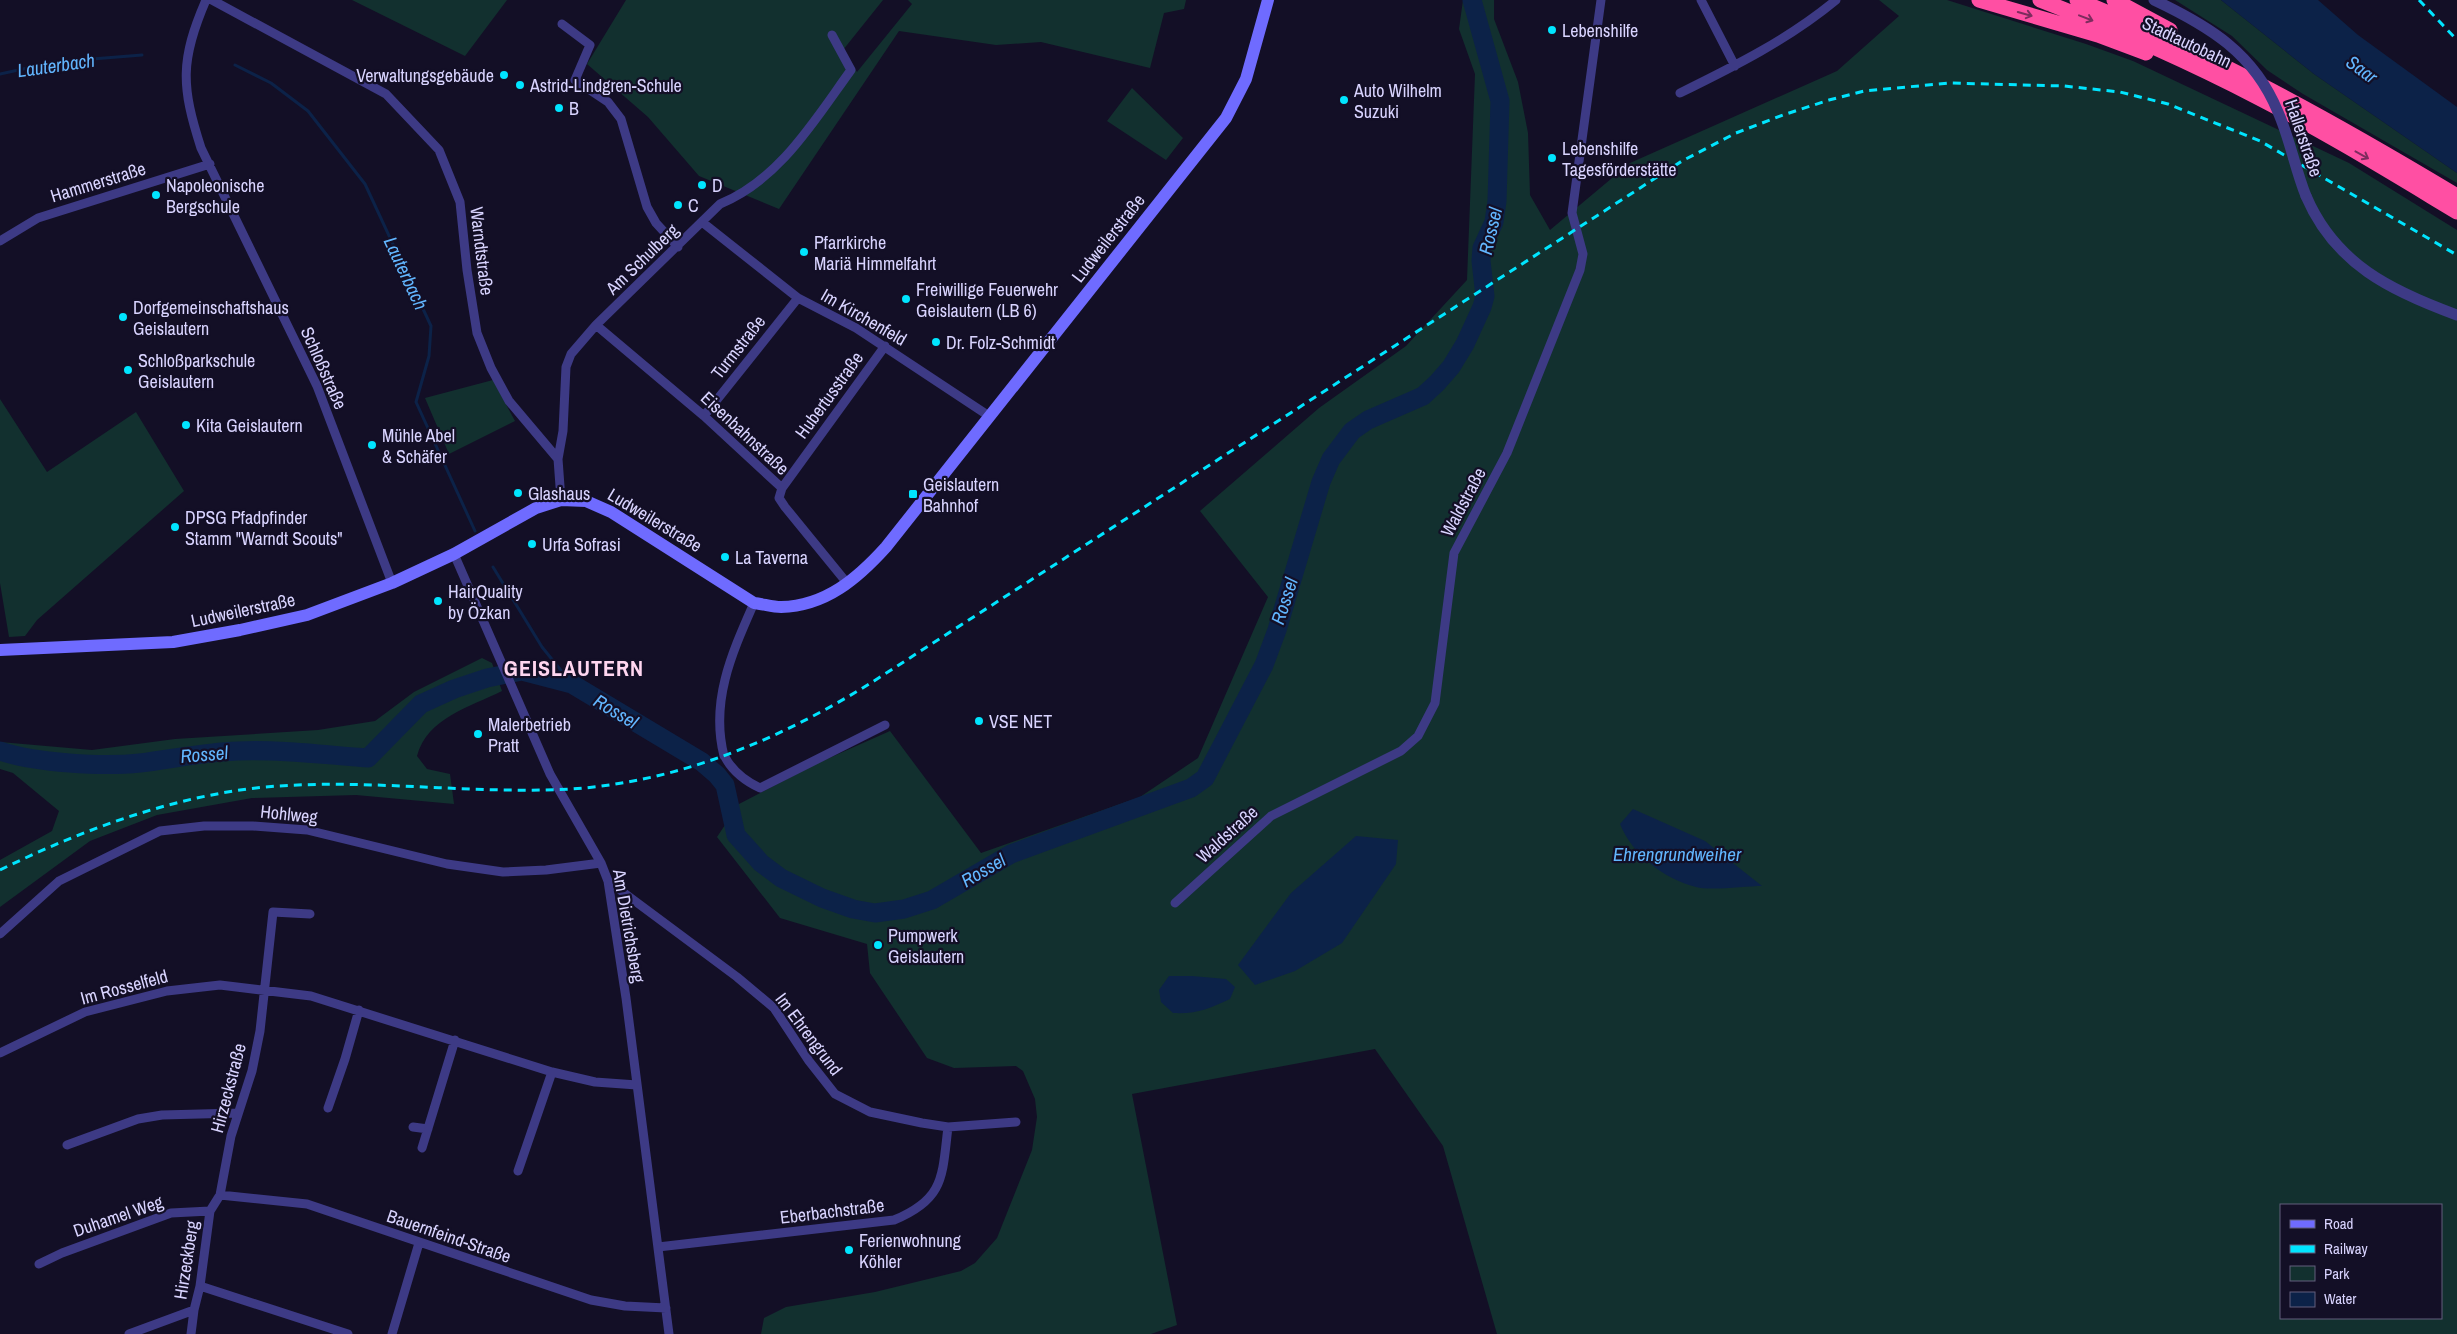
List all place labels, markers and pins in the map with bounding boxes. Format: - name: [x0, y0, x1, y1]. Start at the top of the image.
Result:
- place label: Lebenshilfe: [1562, 18, 1638, 43]
- marker: Lebenshilfe: [1546, 24, 1558, 36]
- place label: Verwaltungsgebäude: [356, 63, 494, 88]
- marker: Verwaltungsgebäude: [498, 69, 510, 81]
- place label: Astrid-Lindgren-Schule: [529, 73, 682, 98]
- place label: Auto Wilhelm Suzuki: [1353, 78, 1442, 124]
- marker: Astrid-Lindgren-Schule: [514, 79, 526, 91]
- marker: Auto Wilhelm Suzuki: [1338, 94, 1350, 106]
- place label: B: [569, 96, 579, 121]
- marker: B: [553, 102, 565, 114]
- place label: Lebenshilfe Tagesförderstätte: [1562, 136, 1676, 182]
- marker: Lebenshilfe Tagesförderstätte: [1546, 152, 1558, 164]
- place label: Napoleonische Bergschule: [166, 173, 264, 219]
- place label: D: [712, 173, 723, 198]
- marker: D: [696, 179, 708, 191]
- marker: Napoleonische Bergschule: [150, 189, 162, 201]
- place label: C: [688, 193, 699, 218]
- marker: C: [672, 199, 684, 211]
- place label: Pfarrkirche Mariä Himmelfahrt: [814, 230, 936, 276]
- marker: Pfarrkirche Mariä Himmelfahrt: [798, 246, 810, 258]
- place label: Freiwillige Feuerwehr Geislautern (LB 6): [916, 277, 1058, 323]
- marker: Freiwillige Feuerwehr Geislautern (LB 6): [900, 293, 912, 305]
- place label: Dorfgemeinschaftshaus Geislautern: [133, 295, 289, 341]
- marker: Dorfgemeinschaftshaus Geislautern: [117, 311, 129, 323]
- place label: Dr. Folz-Schmidt: [946, 330, 1055, 355]
- marker: Dr. Folz-Schmidt: [930, 336, 942, 348]
- place label: Schloßparkschule Geislautern: [138, 348, 255, 394]
- marker: Schloßparkschule Geislautern: [122, 364, 134, 376]
- place label: Kita Geislautern: [196, 413, 303, 438]
- marker: Kita Geislautern: [180, 419, 192, 431]
- place label: Mühle Abel & Schäfer: [382, 423, 455, 469]
- marker: Mühle Abel & Schäfer: [366, 439, 378, 451]
- place label: Geislautern Bahnhof: [923, 472, 999, 518]
- place label: Glashaus: [528, 481, 590, 506]
- marker: Glashaus: [512, 487, 524, 499]
- marker: Geislautern Bahnhof: [907, 488, 919, 500]
- place label: DPSG Pfadpfinder Stamm "Warndt Scouts": [185, 505, 343, 551]
- marker: DPSG Pfadpfinder Stamm "Warndt Scouts": [169, 521, 181, 533]
- place label: Urfa Sofrasi: [542, 532, 621, 557]
- marker: Urfa Sofrasi: [526, 538, 538, 550]
- place label: La Taverna: [735, 545, 808, 570]
- marker: La Taverna: [719, 551, 731, 563]
- place label: HairQuality by Özkan: [448, 579, 523, 625]
- marker: HairQuality by Özkan: [432, 595, 444, 607]
- place label: VSE NET: [989, 709, 1052, 734]
- place label: Malerbetrieb Pratt: [488, 712, 571, 758]
- marker: VSE NET: [973, 715, 985, 727]
- marker: Malerbetrieb Pratt: [472, 728, 484, 740]
- place label: Pumpwerk Geislautern: [888, 923, 964, 969]
- marker: Pumpwerk Geislautern: [872, 939, 884, 951]
- place label: Ferienwohnung Köhler: [859, 1228, 962, 1274]
- marker: Ferienwohnung Köhler: [843, 1244, 855, 1256]

